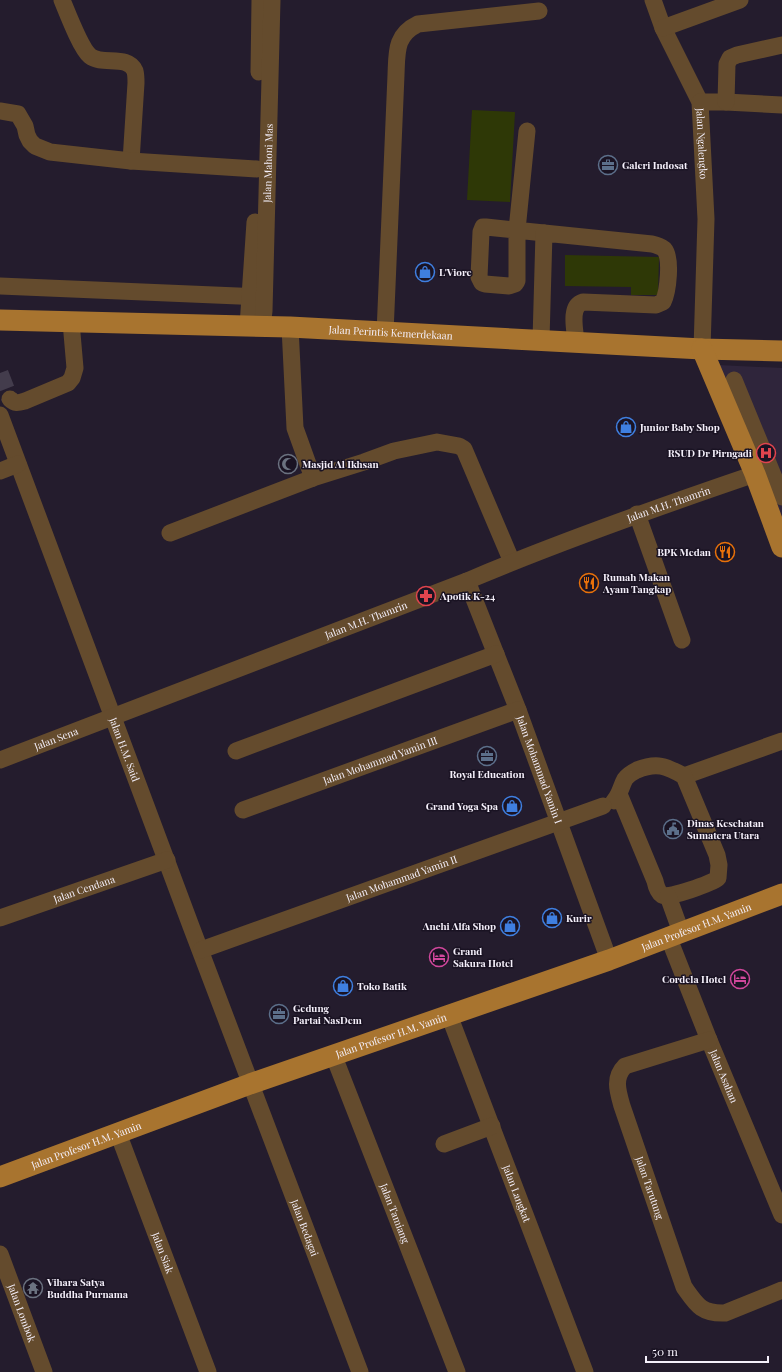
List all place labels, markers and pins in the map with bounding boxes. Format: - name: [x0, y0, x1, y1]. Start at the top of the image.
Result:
- office icon: Galeri Indosat: [597, 154, 619, 176]
- place label: Galeri Indosat: [622, 158, 688, 172]
- shop icon: L'Viore: [414, 261, 436, 283]
- place label: L'Viore: [439, 265, 472, 279]
- shop icon: Junior Baby Shop: [615, 416, 637, 438]
- place label: Junior Baby Shop: [639, 420, 720, 434]
- hospital icon: RSUD Dr Pirngadi: [755, 442, 777, 464]
- place label: RSUD Dr Pirngadi: [668, 446, 752, 460]
- mosque icon: Masjid Al Ikhsan: [277, 453, 299, 475]
- place label: Masjid Al Ikhsan: [302, 457, 379, 471]
- restaurant icon: BPK Medan: [714, 541, 736, 563]
- place label: BPK Medan: [657, 545, 712, 559]
- place label: Rumah Makan Ayam Tangkap: [602, 570, 671, 596]
- restaurant icon: Rumah Makan Ayam Tangkap: [578, 572, 600, 594]
- pharmacy icon: Apotik K-24: [415, 585, 437, 607]
- place label: Apotik K-24: [439, 589, 495, 603]
- office icon: Royal Education: [476, 745, 498, 767]
- place label: Royal Education: [449, 767, 525, 781]
- shop icon: Grand Yoga Spa: [501, 795, 523, 817]
- place label: Grand Yoga Spa: [426, 799, 499, 813]
- place label: Dinas Kesehatan Sumatera Utara: [687, 816, 765, 842]
- public building icon: Dinas Kesehatan Sumatera Utara: [662, 818, 684, 840]
- shop icon: Kurir: [541, 907, 563, 929]
- place label: Kurir: [566, 911, 592, 925]
- shop icon: Anchi Alfa Shop: [499, 915, 521, 937]
- place label: Anchi Alfa Shop: [422, 919, 496, 933]
- place label: Grand Sakura Hotel: [453, 944, 513, 970]
- hotel icon: Grand Sakura Hotel: [428, 946, 450, 968]
- hotel icon: Cordela Hotel: [729, 968, 751, 990]
- place label: Cordela Hotel: [662, 972, 726, 986]
- shop icon: Toko Batik: [332, 975, 354, 997]
- place label: Toko Batik: [357, 979, 407, 993]
- place label: Gedung Partai NasDem: [293, 1001, 362, 1027]
- office icon: Gedung Partai NasDem: [268, 1003, 290, 1025]
- place label: Vihara Satya Buddha Purnama: [46, 1275, 129, 1301]
- temple icon: Vihara Satya Buddha Purnama: [22, 1277, 44, 1299]

